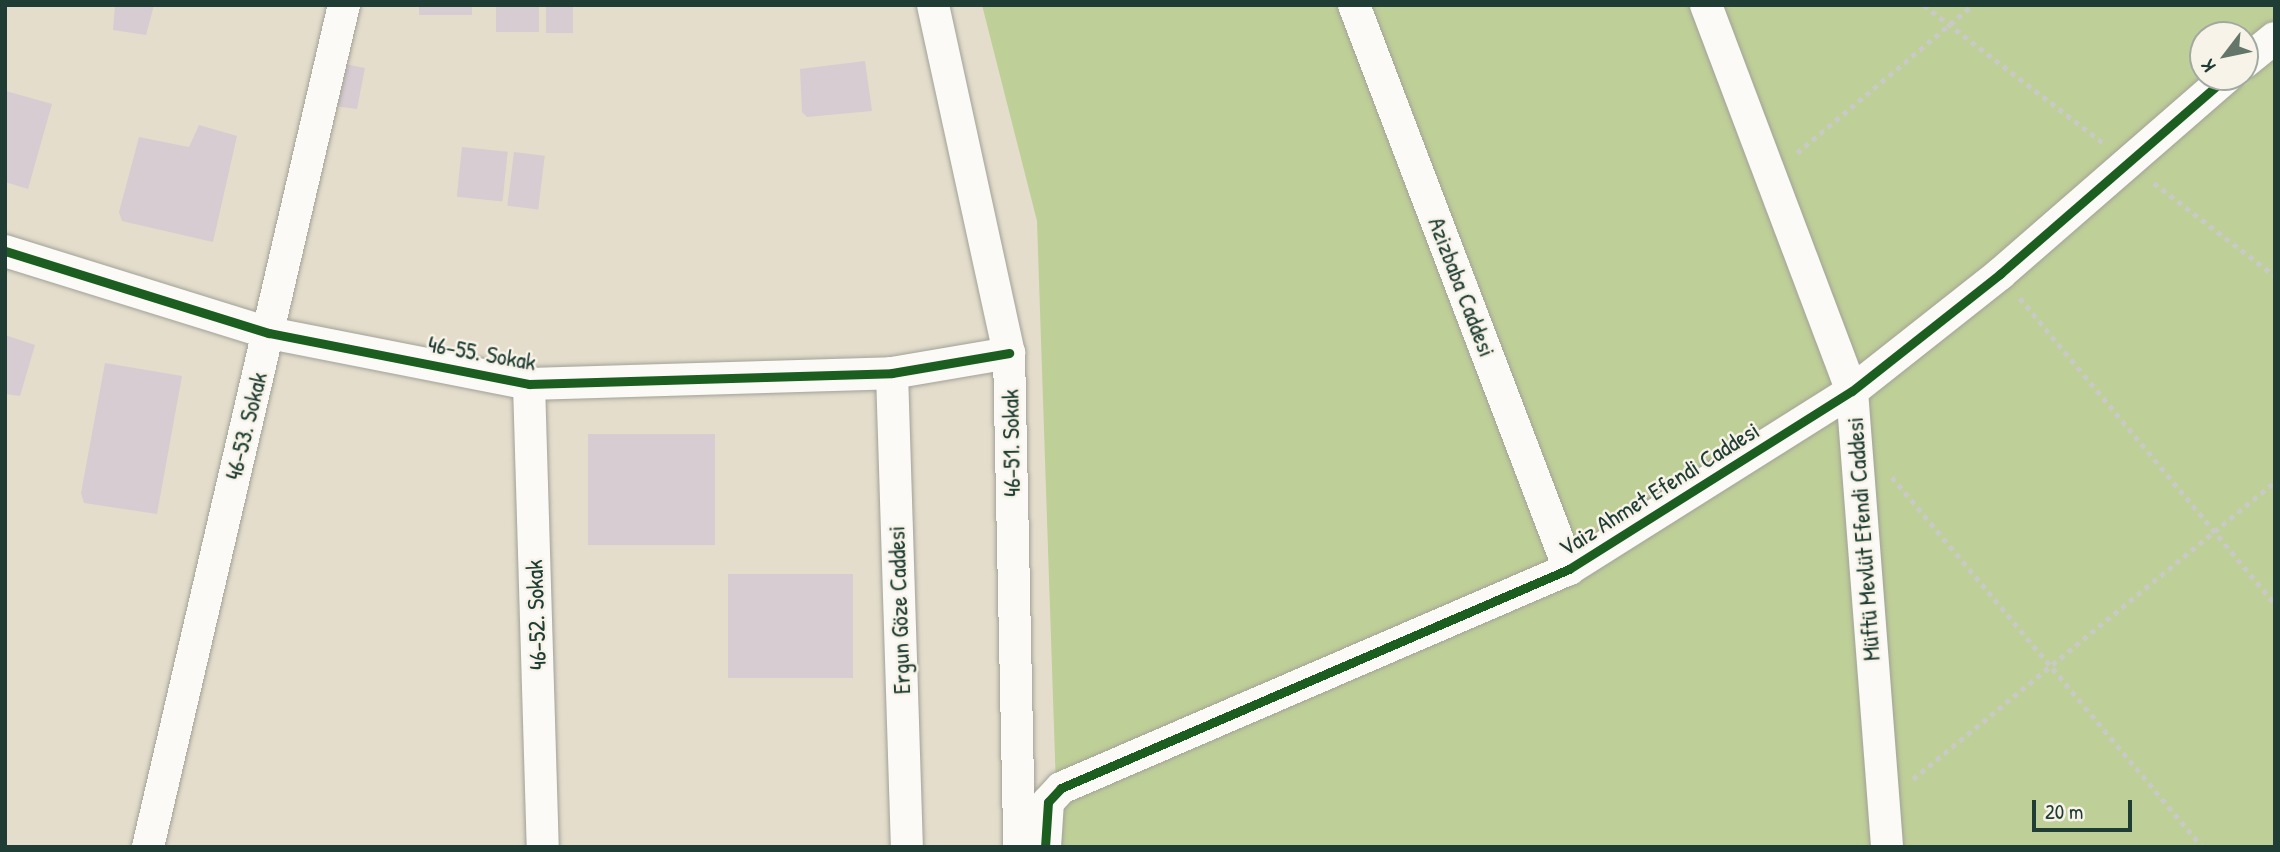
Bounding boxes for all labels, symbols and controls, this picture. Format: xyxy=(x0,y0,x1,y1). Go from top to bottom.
north arrow xyxy=(2189,21,2259,91)
text: K xyxy=(2194,55,2222,77)
street label: Azizbaba Caddesi xyxy=(1422,213,1502,361)
street label: 46-55. Sokak xyxy=(426,329,538,377)
street label: 46-53. Sokak xyxy=(219,369,273,483)
street label: 46-51. Sokak xyxy=(996,389,1026,497)
street label: Vaiz Ahmet Efendi Caddesi xyxy=(1553,416,1765,562)
street label: Müftü Mevlüt Efendi Caddesi xyxy=(1840,416,1886,662)
street label: Ergun Göze Caddesi xyxy=(882,525,916,695)
street label: 46-52. Sokak xyxy=(520,559,552,671)
scale bar xyxy=(2035,786,2135,830)
text: 20 m xyxy=(2045,797,2083,826)

